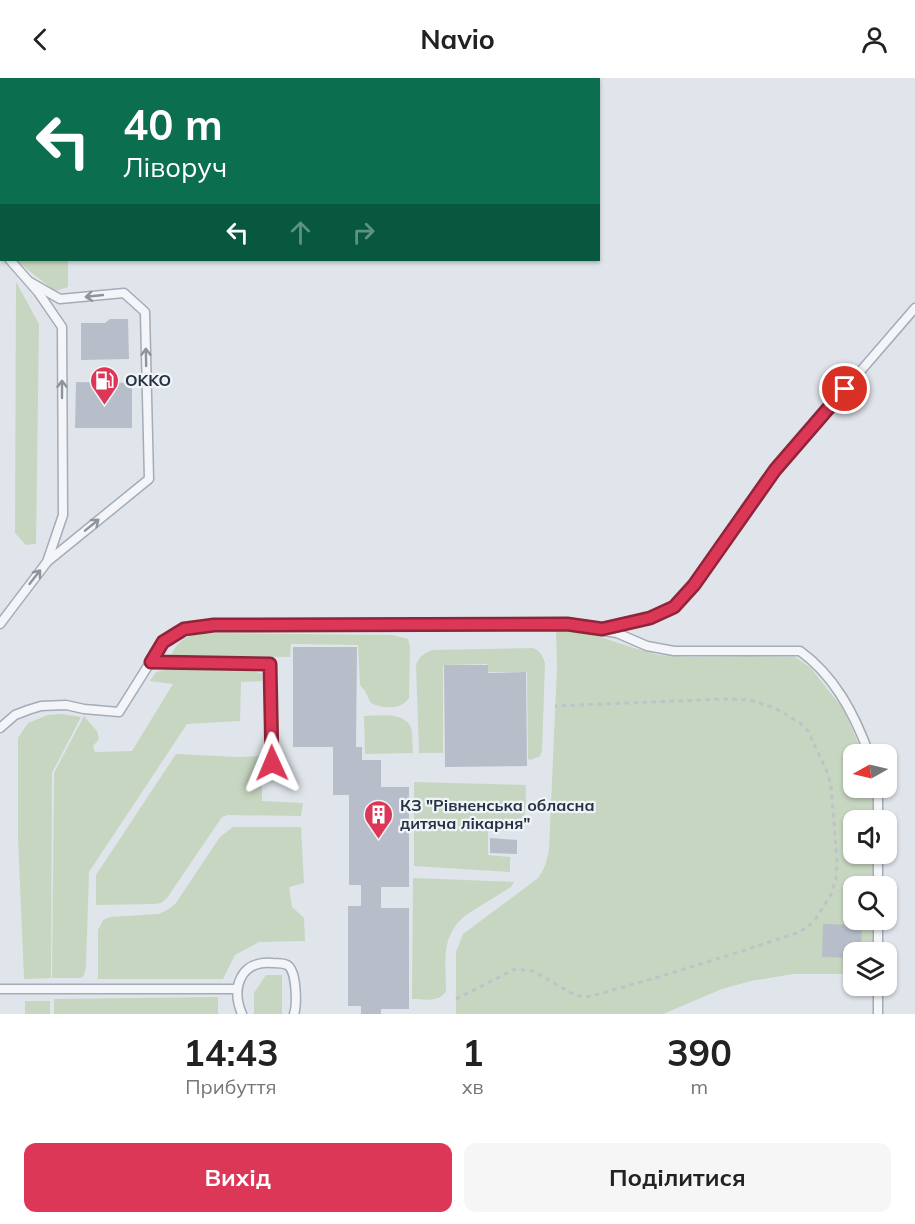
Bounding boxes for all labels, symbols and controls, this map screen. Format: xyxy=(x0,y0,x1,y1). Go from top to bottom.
text: Navio xyxy=(420,22,495,56)
icon: back xyxy=(24,23,57,56)
icon: person xyxy=(858,23,891,56)
text: 40 m xyxy=(123,98,223,151)
icon: left xyxy=(24,102,102,180)
text: Ліворуч xyxy=(123,150,227,184)
icon: left xyxy=(221,216,254,249)
icon: ahead xyxy=(284,216,317,249)
icon: right xyxy=(347,216,380,249)
one-way arrow xyxy=(85,291,105,302)
one-way arrow xyxy=(140,347,152,367)
pin xyxy=(819,363,870,414)
fuel station icon: OKKO xyxy=(88,364,120,406)
place label: OKKO xyxy=(125,370,171,390)
icon: arrive xyxy=(828,372,861,405)
one-way arrow xyxy=(56,380,68,400)
one-way arrow xyxy=(84,518,99,532)
one-way arrow xyxy=(29,570,42,586)
position arrow xyxy=(240,731,304,795)
north arrow xyxy=(843,744,897,798)
map controls xyxy=(843,744,897,996)
place label: КЗ "Рівненська обласна дитяча лікарня" xyxy=(400,795,595,833)
building icon: КЗ "Рівненська обласна дитяча лікарня" xyxy=(363,798,395,840)
button: sound xyxy=(843,810,897,864)
button: search xyxy=(843,876,897,930)
button: layers xyxy=(843,942,897,996)
text: 14:43 xyxy=(183,1030,279,1075)
text: 1 xyxy=(462,1030,484,1075)
text: 390 xyxy=(667,1030,732,1075)
text: Прибуття xyxy=(185,1074,276,1099)
text: хв xyxy=(462,1074,484,1099)
text: m xyxy=(691,1074,708,1099)
button: Вихід xyxy=(24,1143,452,1212)
button: Поділитися xyxy=(464,1143,891,1212)

